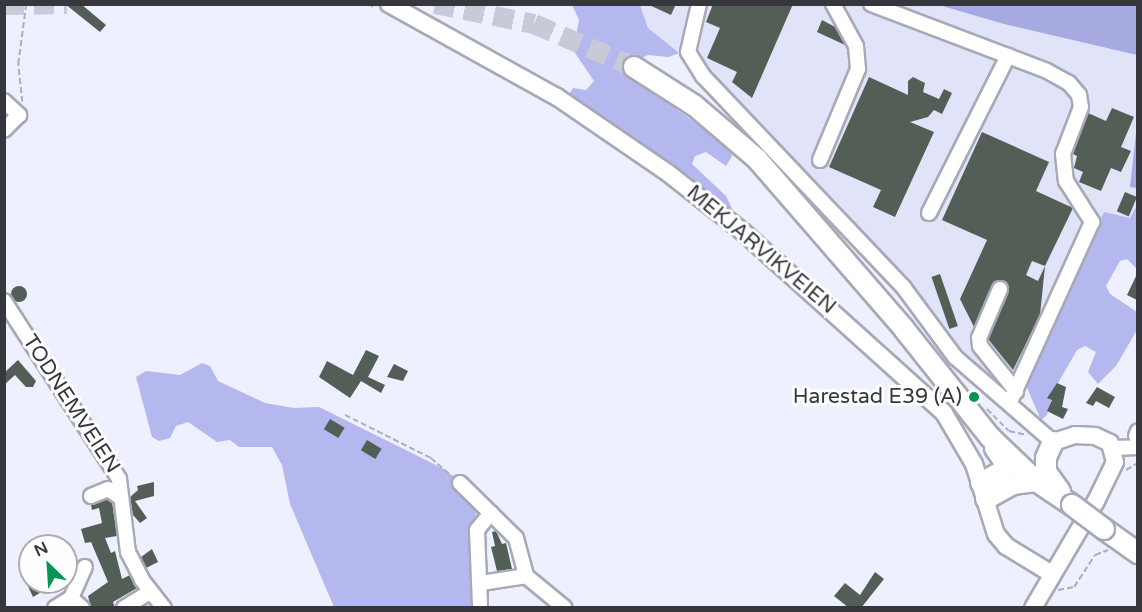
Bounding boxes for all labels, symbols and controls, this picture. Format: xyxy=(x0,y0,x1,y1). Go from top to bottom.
street label: MEKJARVIKVEIEN xyxy=(681,180,841,320)
street label: TODNEMVEIEN xyxy=(17,330,125,478)
place label: Harestad E39 (A) xyxy=(793,384,962,410)
marker: Harestad E39 (A) xyxy=(967,390,981,404)
north arrow xyxy=(18,534,78,594)
text: N xyxy=(31,538,51,561)

